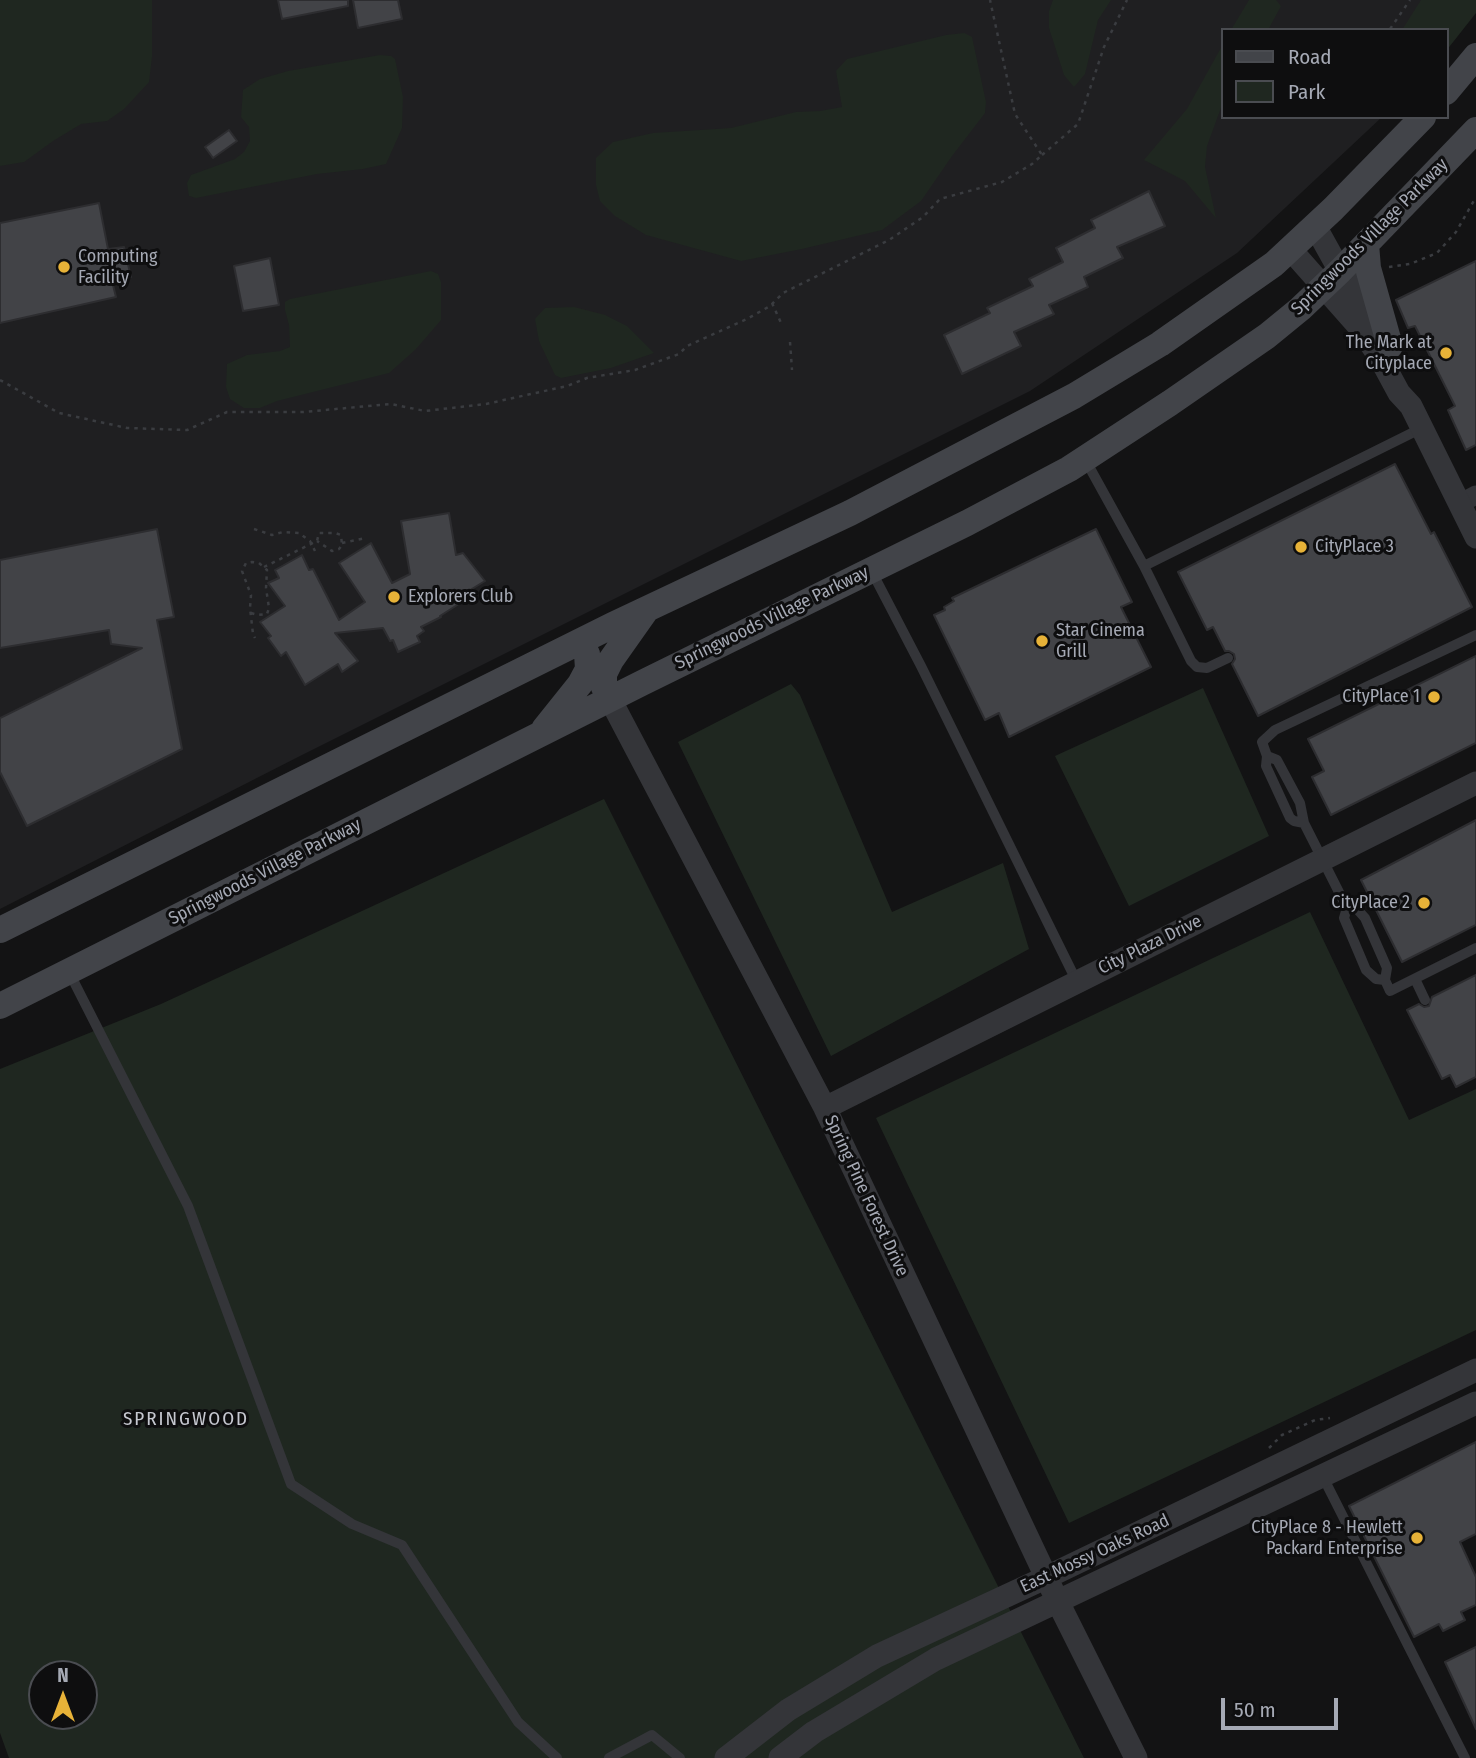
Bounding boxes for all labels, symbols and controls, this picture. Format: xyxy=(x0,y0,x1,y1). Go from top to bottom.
legend xyxy=(1220,28,1448,119)
text: Road xyxy=(1288,44,1332,70)
text: Park xyxy=(1288,79,1325,105)
street label: Springwoods Village Parkway xyxy=(1287,154,1453,320)
place label: Computing Facility xyxy=(78,246,157,288)
marker: Computing Facility xyxy=(56,259,72,275)
place label: The Mark at Cityplace xyxy=(1346,332,1432,374)
marker: The Mark at Cityplace xyxy=(1438,345,1454,361)
place label: CityPlace 3 xyxy=(1315,536,1394,558)
marker: CityPlace 3 xyxy=(1293,539,1309,555)
street label: Springwoods Village Parkway xyxy=(672,562,872,674)
place label: Explorers Club xyxy=(408,586,513,608)
marker: Explorers Club xyxy=(386,589,402,605)
place label: Star Cinema Grill xyxy=(1056,620,1145,662)
marker: Star Cinema Grill xyxy=(1034,633,1050,649)
place label: CityPlace 1 xyxy=(1342,686,1420,708)
marker: CityPlace 1 xyxy=(1426,689,1442,705)
street label: Springwoods Village Parkway xyxy=(165,814,365,930)
place label: CityPlace 2 xyxy=(1331,892,1410,914)
marker: CityPlace 2 xyxy=(1416,895,1432,911)
street label: City Plaza Drive xyxy=(1095,911,1205,979)
street label: Spring Pine Forest Drive xyxy=(819,1112,913,1280)
district label: SPRINGWOOD xyxy=(124,1409,248,1431)
street label: East Mossy Oaks Road xyxy=(1017,1510,1173,1598)
place label: CityPlace 8 - Hewlett Packard Enterprise xyxy=(1251,1517,1403,1560)
marker: CityPlace 8 - Hewlett Packard Enterprise xyxy=(1409,1530,1425,1546)
north arrow xyxy=(28,1660,98,1730)
text: N xyxy=(57,1664,69,1687)
scale bar xyxy=(1224,1684,1341,1728)
text: 50 m xyxy=(1234,1697,1276,1723)

